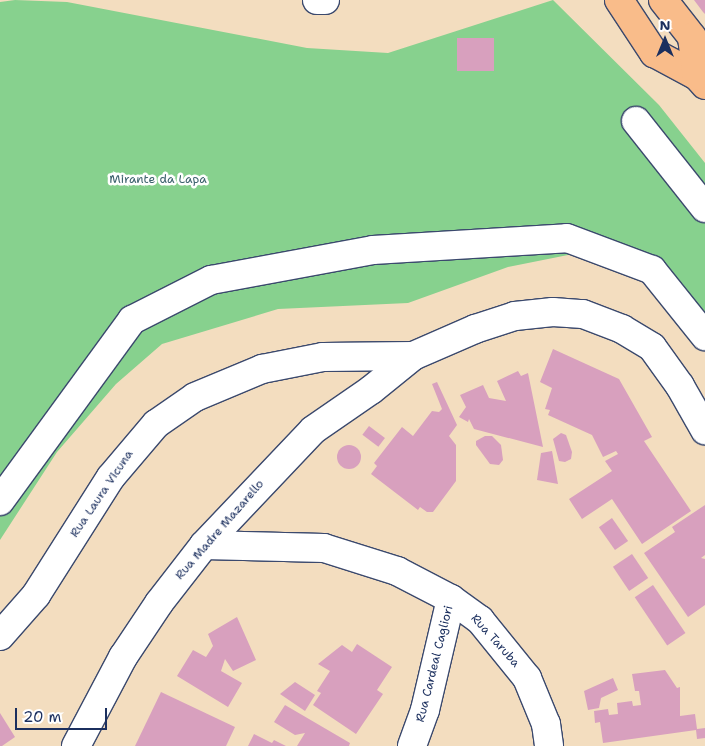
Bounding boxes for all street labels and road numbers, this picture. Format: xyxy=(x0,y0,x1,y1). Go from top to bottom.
street label: Rua Laura Vicuna xyxy=(67,448,137,540)
street label: Rua Madre Mazarello xyxy=(173,477,267,583)
street label: Rua Cardeal Cagliori xyxy=(414,604,456,724)
street label: Rua Taruba xyxy=(467,612,523,670)

